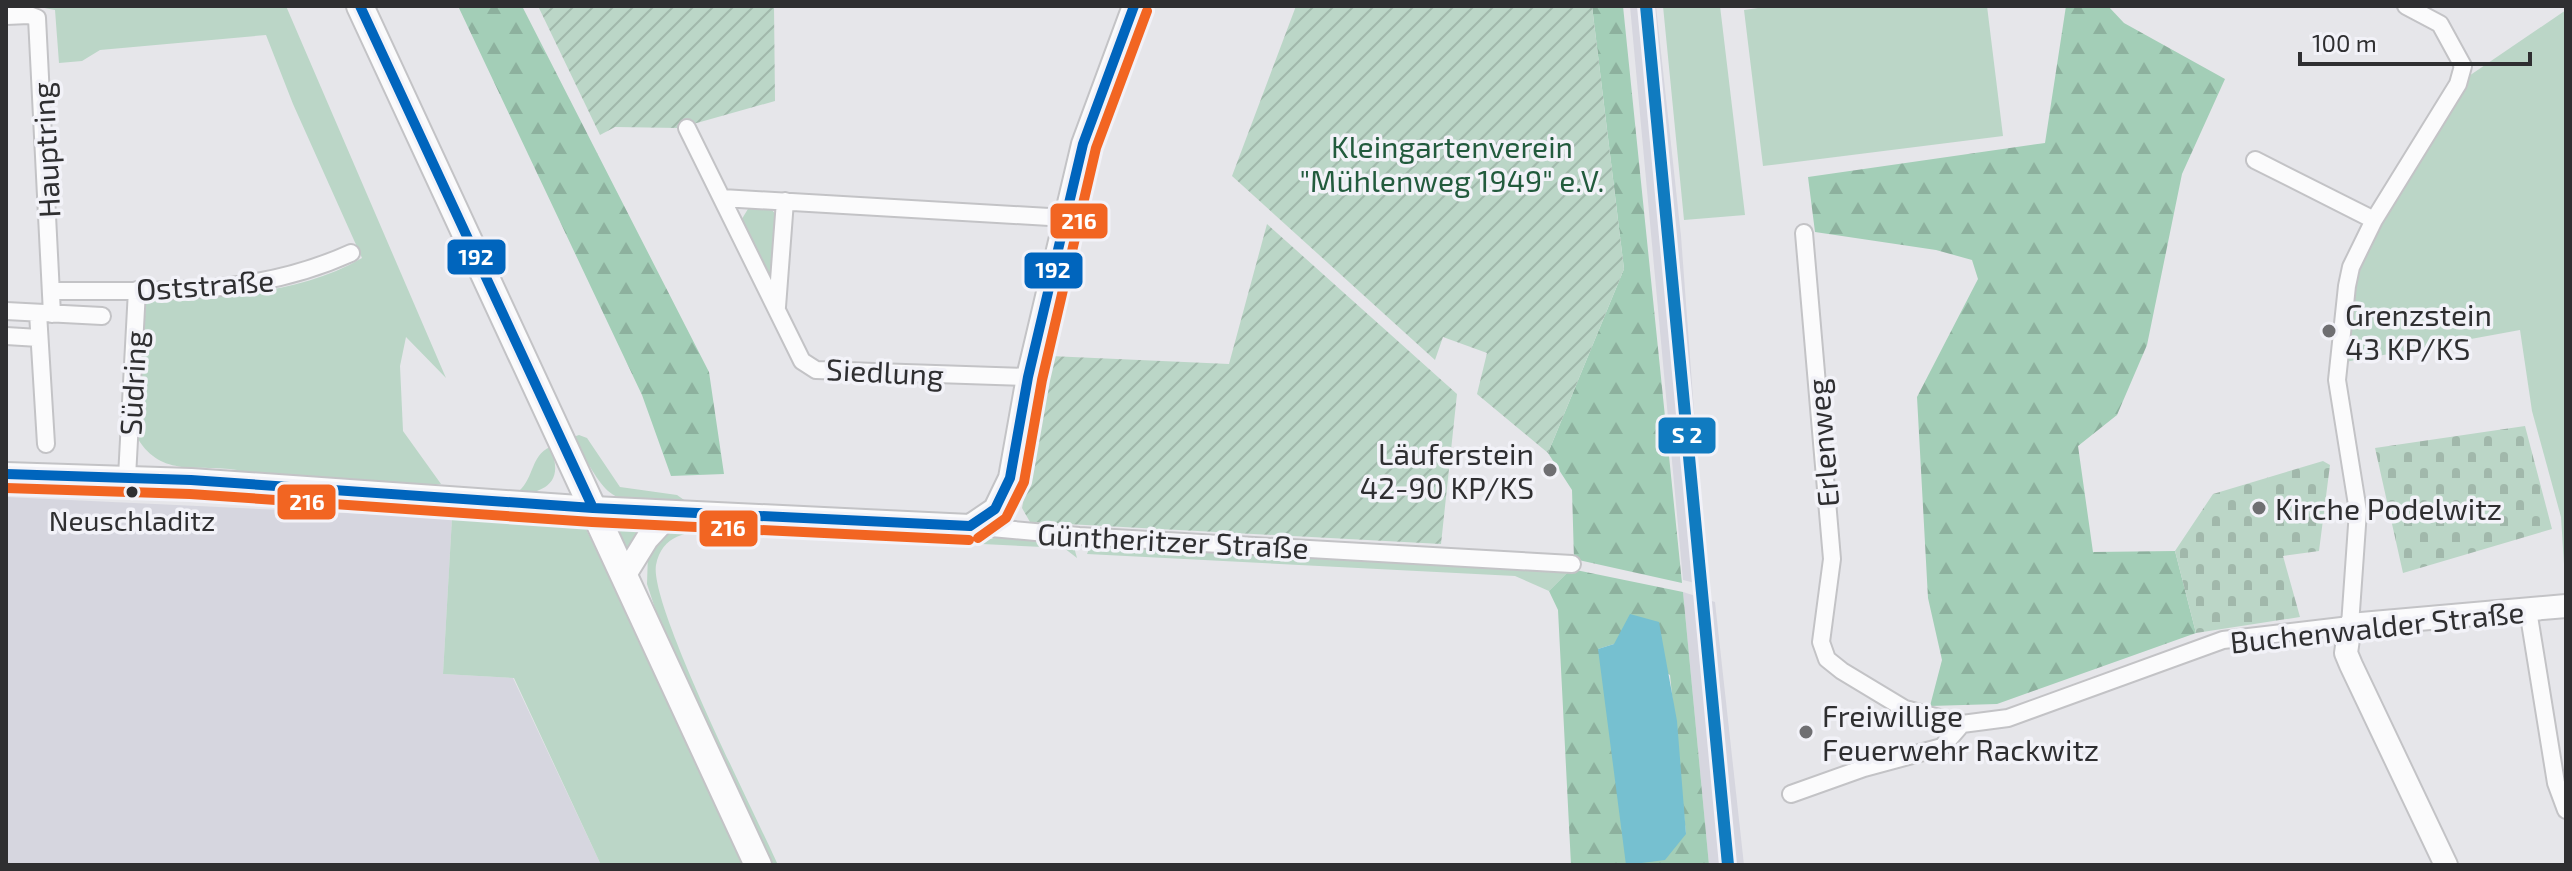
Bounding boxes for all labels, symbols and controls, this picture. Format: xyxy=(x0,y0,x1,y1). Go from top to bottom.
scale bar xyxy=(2300,16,2530,66)
text: 100 m xyxy=(2312,28,2377,57)
street label: Hauptring xyxy=(23,81,67,219)
park label: Kleingartenverein "Mühlenweg 1949" e.V. xyxy=(1299,128,1605,198)
line badge: 216 xyxy=(1049,202,1109,240)
text: 216 xyxy=(1061,207,1097,233)
line badge: 192 xyxy=(446,238,507,276)
text: 192 xyxy=(458,243,494,269)
line badge: 192 xyxy=(1023,251,1084,290)
text: 192 xyxy=(1035,256,1071,282)
street label: Oststraße xyxy=(135,261,275,307)
place label: Grenzstein 43 KP/KS xyxy=(2345,296,2492,366)
marker: Grenzstein 43 KP/KS xyxy=(2320,322,2338,340)
street label: Südring xyxy=(111,329,153,436)
street label: Siedlung xyxy=(825,350,945,392)
street label: Erlenweg xyxy=(1798,377,1846,509)
line badge: S 2 xyxy=(1657,416,1717,455)
text: S 2 xyxy=(1672,421,1702,447)
place label: Läuferstein 42-90 KP/KS xyxy=(1360,435,1534,505)
marker: Läuferstein 42-90 KP/KS xyxy=(1541,461,1559,479)
line badge: 216 xyxy=(276,483,337,521)
marker: Neuschladitz xyxy=(124,484,140,500)
text: 216 xyxy=(289,488,325,514)
place label: Kirche Podelwitz xyxy=(2275,490,2502,526)
marker: Kirche Podelwitz xyxy=(2250,499,2268,517)
place label: Neuschladitz xyxy=(49,503,215,537)
line badge: 216 xyxy=(698,509,759,548)
text: 216 xyxy=(710,514,746,540)
street label: Güntheritzer Straße xyxy=(1036,515,1310,565)
street label: Buchenwalder Straße xyxy=(2228,593,2526,659)
place label: Freiwillige Feuerwehr Rackwitz xyxy=(1822,697,2099,767)
marker: Freiwillige Feuerwehr Rackwitz xyxy=(1797,723,1815,741)

